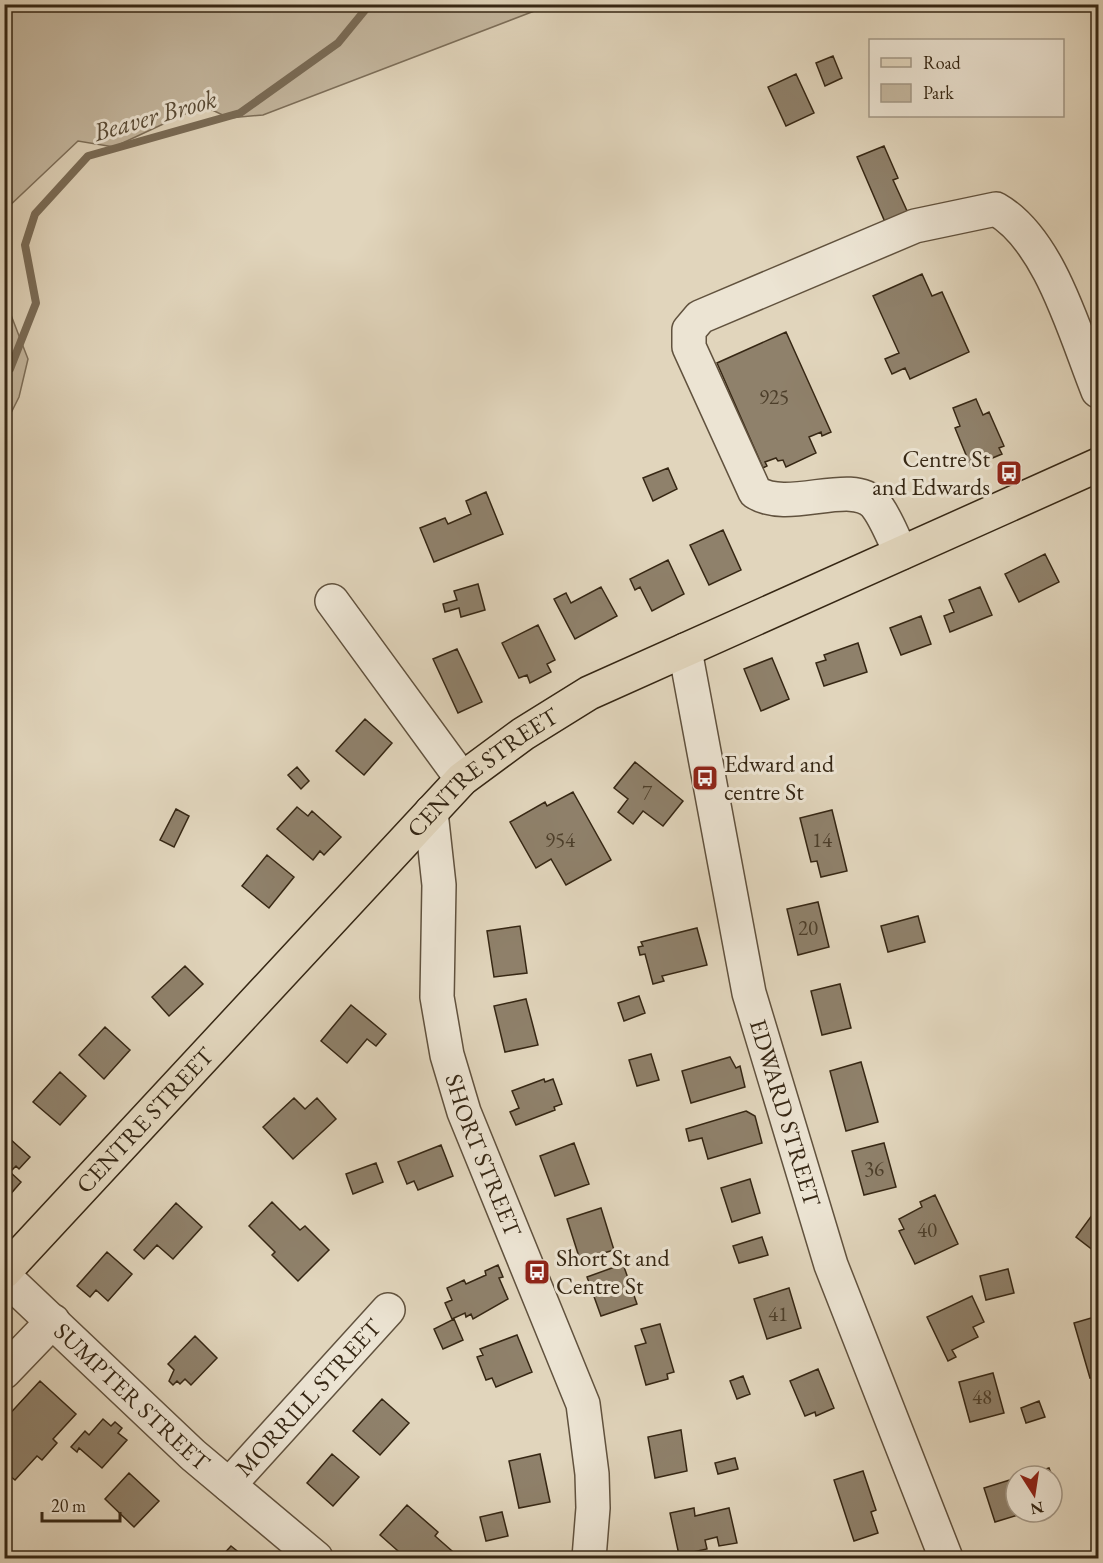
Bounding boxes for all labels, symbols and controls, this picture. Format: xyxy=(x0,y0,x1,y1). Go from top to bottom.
legend xyxy=(869,39,1064,117)
text: Road xyxy=(923,51,962,74)
water label: Beaver Brook xyxy=(88,81,221,149)
text: Park xyxy=(923,81,954,104)
house number: 925 xyxy=(759,383,789,410)
place label: Centre St and Edwards xyxy=(872,443,990,502)
bus stop icon: Centre St and Edwards xyxy=(994,458,1024,488)
street label: CENTRE STREET xyxy=(400,700,565,844)
place label: Edward and centre St xyxy=(724,748,835,807)
bus stop icon: Edward and centre St xyxy=(690,763,720,793)
house number: 7 xyxy=(642,779,653,806)
house number: 954 xyxy=(545,826,576,853)
house number: 14 xyxy=(812,826,833,853)
house number: 20 xyxy=(798,914,818,941)
street label: EDWARD STREET xyxy=(743,1015,829,1211)
street label: CENTRE STREET xyxy=(69,1040,221,1200)
street label: SHORT STREET xyxy=(439,1070,529,1242)
house number: 36 xyxy=(864,1155,884,1182)
house number: 40 xyxy=(917,1216,937,1243)
place label: Short St and Centre St xyxy=(556,1242,670,1301)
bus stop icon: Short St and Centre St xyxy=(522,1257,552,1287)
house number: 41 xyxy=(768,1300,788,1327)
street label: MORRILL STREET xyxy=(228,1311,388,1483)
street label: SUMPTER STREET xyxy=(48,1316,217,1478)
house number: 48 xyxy=(972,1383,992,1410)
north arrow xyxy=(1004,1464,1064,1524)
scale bar xyxy=(42,1485,120,1523)
text: 20 m xyxy=(51,1494,86,1517)
text: N xyxy=(1028,1497,1046,1520)

